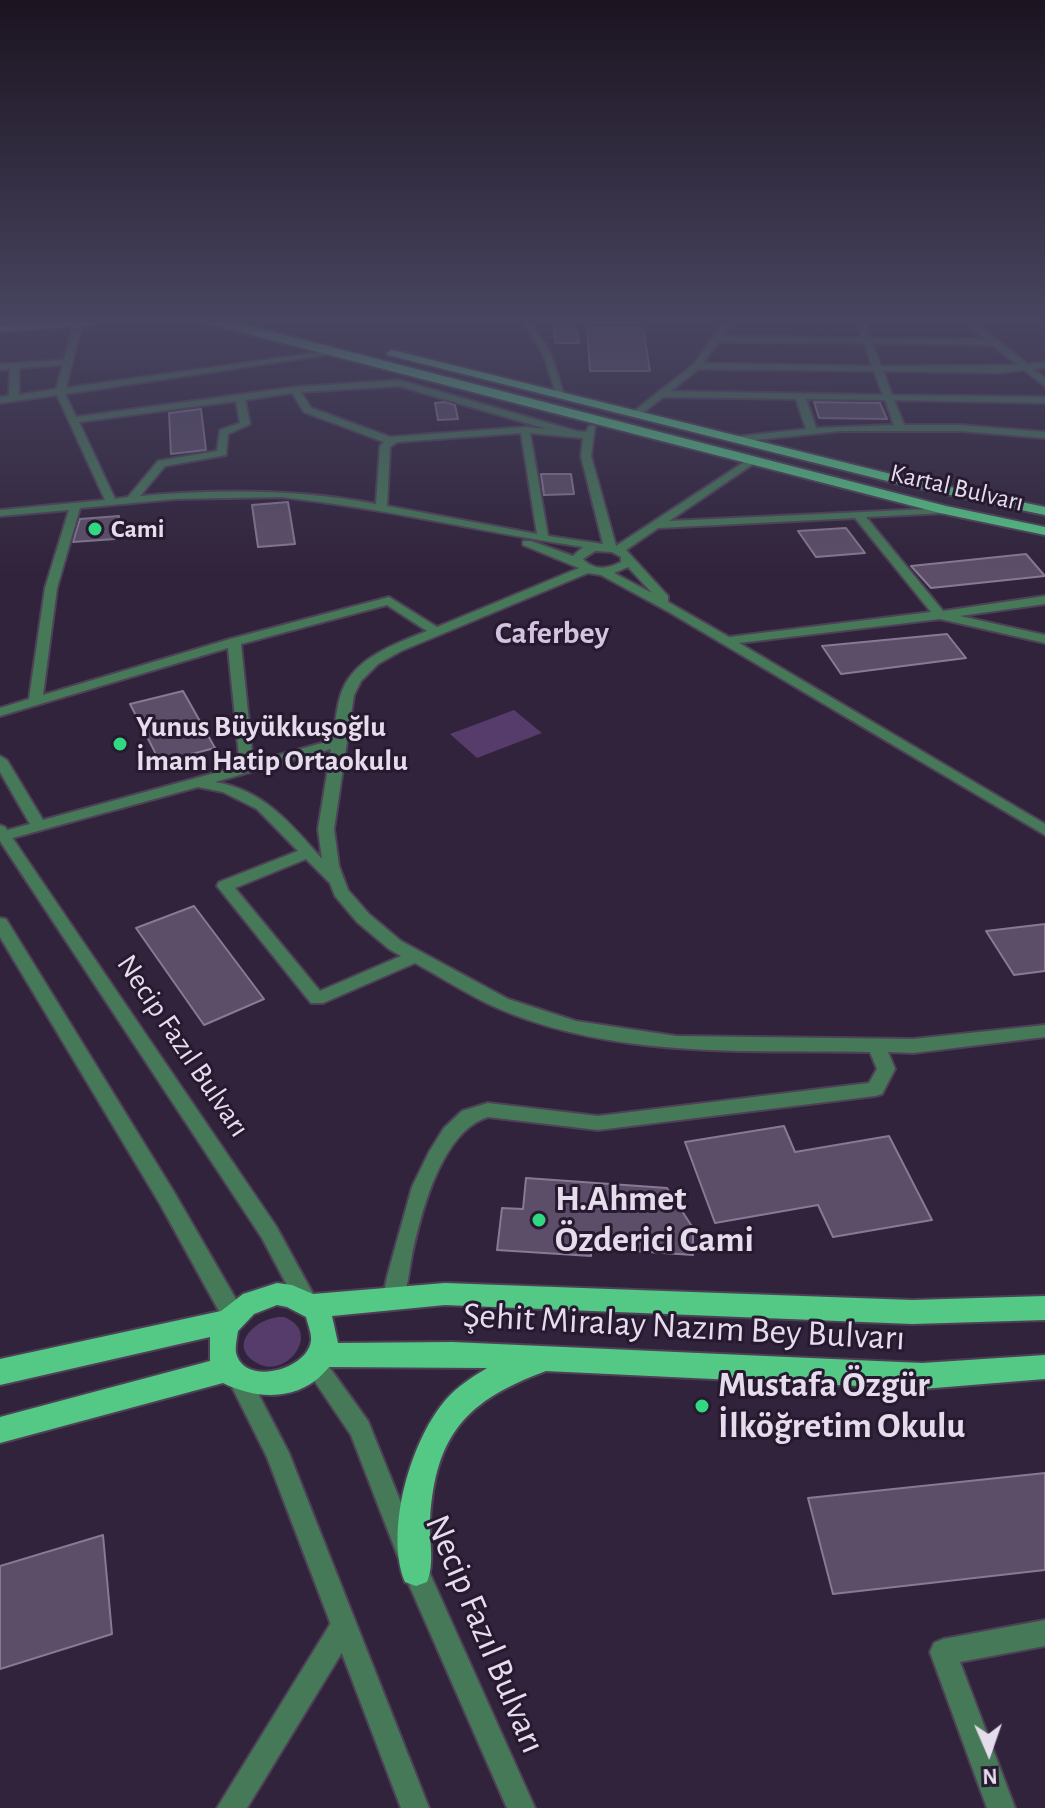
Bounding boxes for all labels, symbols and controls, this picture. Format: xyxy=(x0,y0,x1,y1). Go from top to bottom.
street label: Kartal Bulvarı xyxy=(887,458,1027,518)
place label: Cami xyxy=(111,513,165,545)
marker: Cami xyxy=(86,520,104,538)
district label: Caferbey xyxy=(495,614,609,652)
place label: Yunus Büyükkuşoğlu İmam Hatip Ortaokulu xyxy=(136,709,408,780)
marker: Yunus Büyükkuşoğlu İmam Hatip Ortaokulu xyxy=(111,735,129,753)
street label: Necip Fazıl Bulvarı xyxy=(109,948,257,1144)
place label: H.Ahmet Özderici Cami xyxy=(555,1177,754,1262)
marker: H.Ahmet Özderici Cami xyxy=(530,1211,548,1229)
street label: Şehit Miralay Nazım Bey Bulvarı xyxy=(462,1294,906,1360)
place label: Mustafa Özgür İlköğretim Okulu xyxy=(718,1363,965,1448)
marker: Mustafa Özgür İlköğretim Okulu xyxy=(693,1397,711,1415)
street label: Necip Fazıl Bulvarı xyxy=(415,1508,555,1760)
north arrow xyxy=(949,1712,1029,1792)
text: N xyxy=(982,1765,998,1787)

